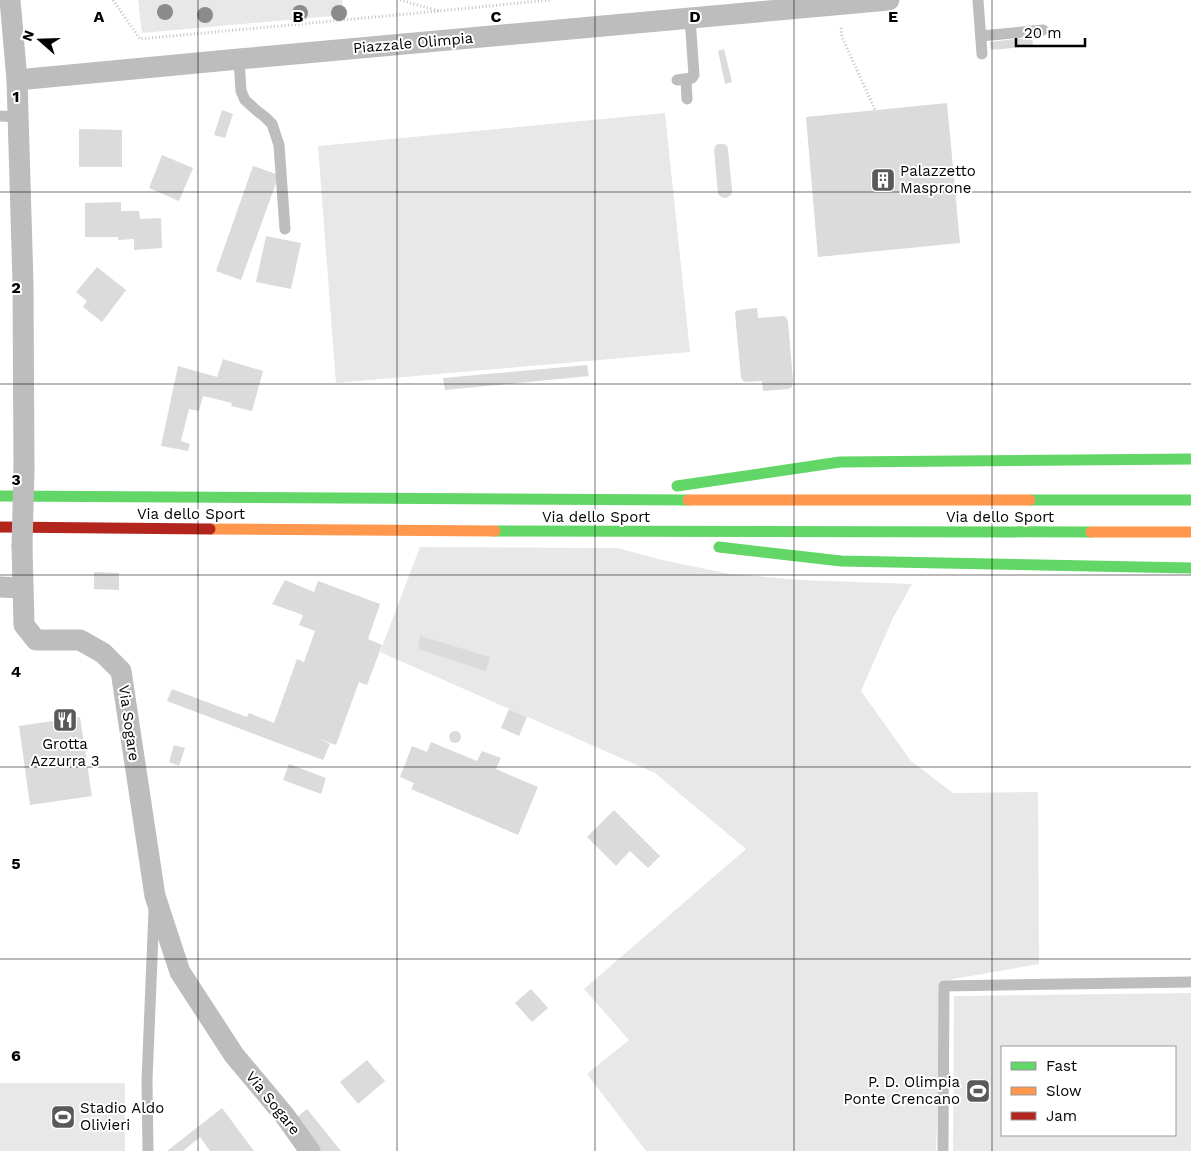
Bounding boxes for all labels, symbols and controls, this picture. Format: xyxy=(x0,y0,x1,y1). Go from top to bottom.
text: A xyxy=(94,7,105,26)
text: B xyxy=(293,7,304,26)
text: C xyxy=(491,7,502,26)
text: D xyxy=(689,7,701,26)
text: E xyxy=(888,7,898,26)
north arrow xyxy=(15,15,65,65)
scale bar xyxy=(1016,15,1085,47)
text: 20 m xyxy=(1024,24,1062,42)
text: N xyxy=(18,28,37,43)
street label: Piazzale Olimpia xyxy=(352,29,474,57)
text: 1 xyxy=(13,87,19,106)
place label: Palazzetto Masprone xyxy=(900,162,976,197)
building icon: Palazzetto Masprone xyxy=(870,167,896,193)
text: 2 xyxy=(11,278,21,297)
text: 3 xyxy=(11,470,21,489)
street label: Via dello Sport xyxy=(137,505,246,523)
street label: Via dello Sport xyxy=(542,508,651,526)
street label: Via dello Sport xyxy=(946,508,1055,526)
text: 4 xyxy=(11,662,21,681)
street label: Via Sogare xyxy=(115,684,143,762)
restaurant icon: Grotta Azzurra 3 xyxy=(52,707,78,733)
place label: Grotta Azzurra 3 xyxy=(30,735,100,770)
text: 5 xyxy=(11,854,21,873)
text: 6 xyxy=(11,1046,21,1065)
legend xyxy=(1001,1046,1176,1136)
text: Fast xyxy=(1046,1057,1078,1075)
street label: Via Sogare xyxy=(242,1068,304,1138)
place label: P. D. Olimpia Ponte Crencano xyxy=(843,1073,960,1108)
sports icon: P. D. Olimpia Ponte Crencano xyxy=(965,1078,991,1104)
text: Slow xyxy=(1046,1082,1082,1100)
place label: Stadio Aldo Olivieri xyxy=(80,1099,164,1134)
sports icon: Stadio Aldo Olivieri xyxy=(50,1104,76,1130)
text: Jam xyxy=(1046,1107,1077,1125)

